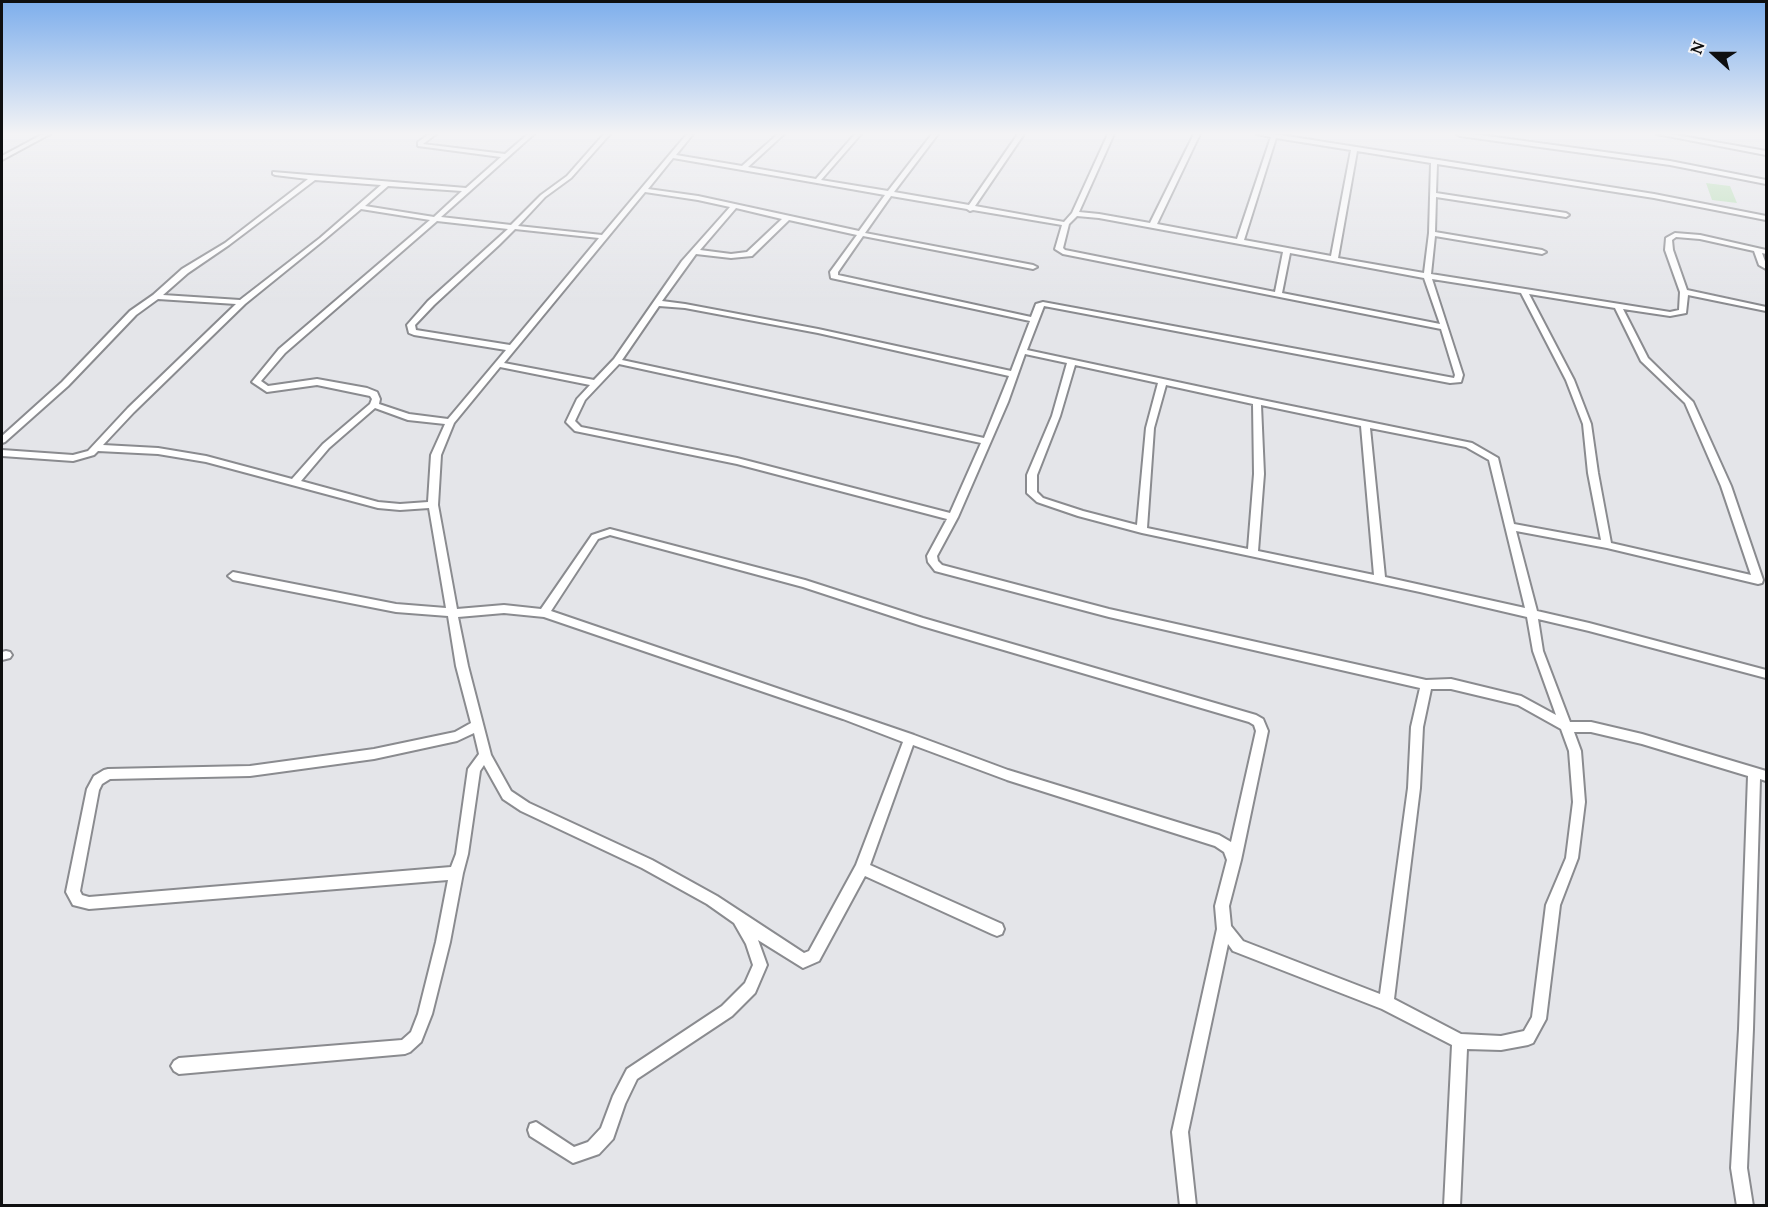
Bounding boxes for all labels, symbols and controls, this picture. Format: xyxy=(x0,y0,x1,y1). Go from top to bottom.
north arrow xyxy=(1684,24,1744,84)
text: N xyxy=(1686,38,1709,57)

